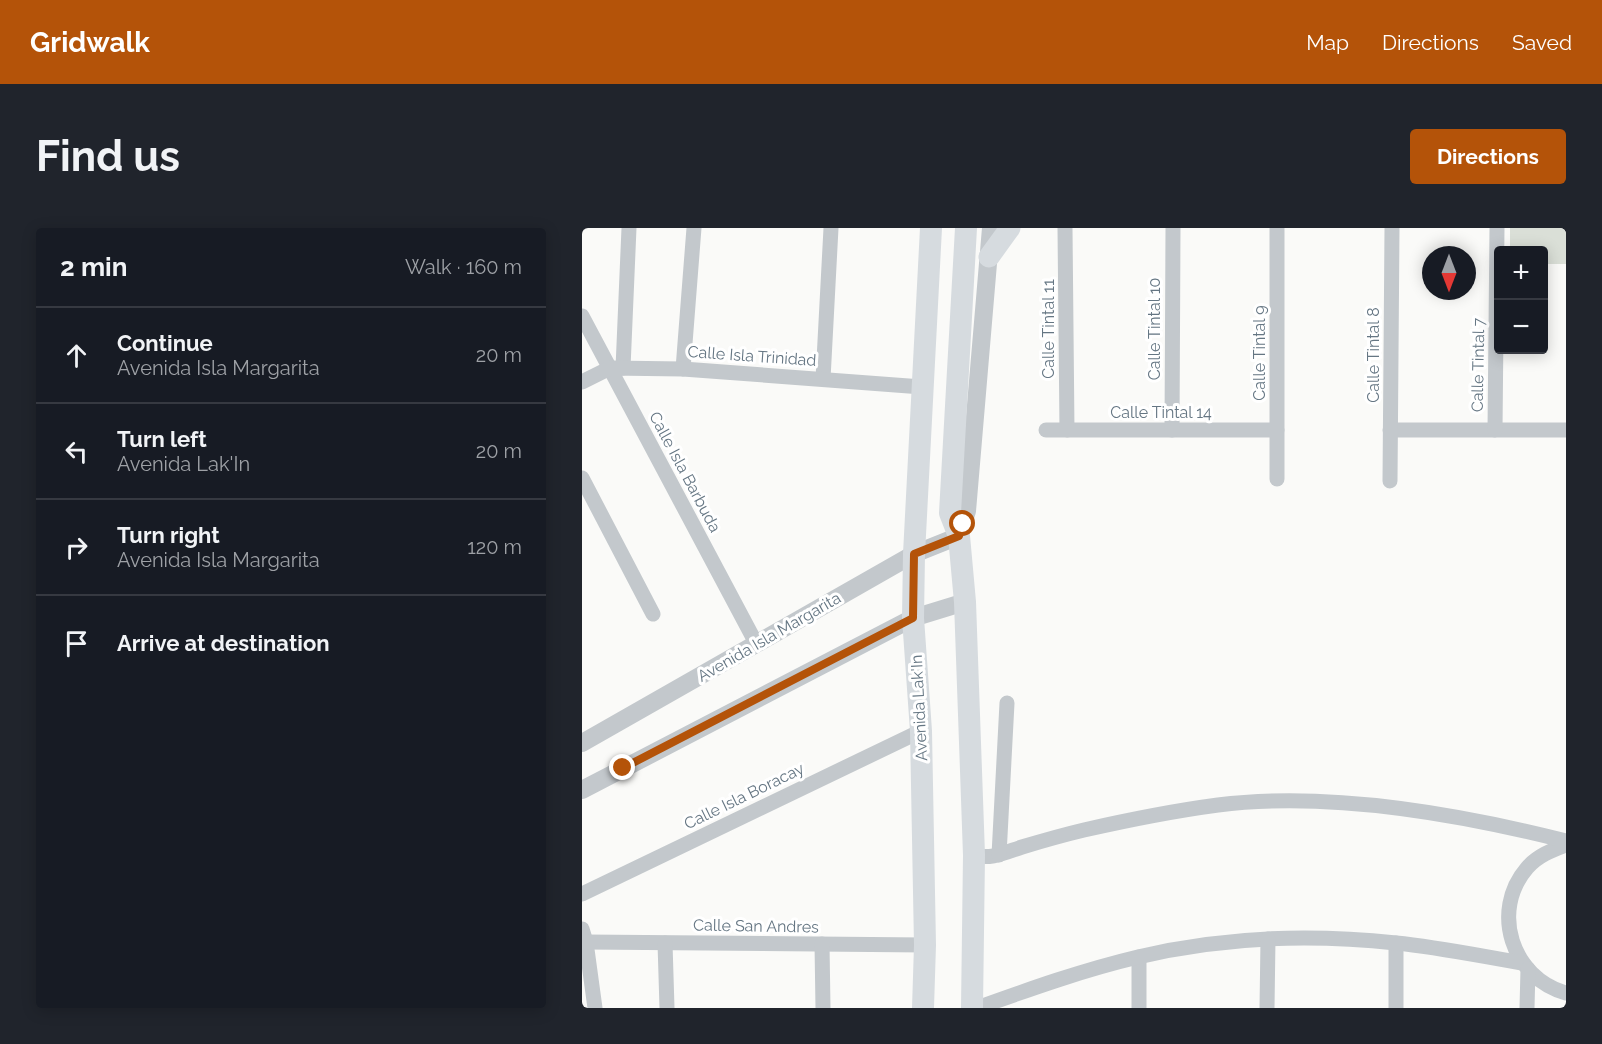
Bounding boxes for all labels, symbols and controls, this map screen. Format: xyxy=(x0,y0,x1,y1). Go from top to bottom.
text: Gridwalk xyxy=(30,26,150,59)
text: Map xyxy=(1306,30,1349,55)
text: Directions xyxy=(1382,30,1479,55)
text: Saved xyxy=(1512,30,1572,55)
button: Directions xyxy=(1410,129,1566,184)
text: Find us xyxy=(36,132,180,181)
north arrow xyxy=(1422,246,1476,300)
map controls xyxy=(1494,246,1548,354)
button: + xyxy=(1494,246,1548,300)
text: 2 min xyxy=(60,252,127,282)
text: Walk · 160 m xyxy=(405,255,522,279)
street label: Calle Tintal 10 xyxy=(1145,278,1164,380)
street label: Calle Tintal 11 xyxy=(1039,279,1058,379)
button: − xyxy=(1494,300,1548,354)
street label: Calle Tintal 9 xyxy=(1250,305,1269,401)
street label: Calle Tintal 8 xyxy=(1364,307,1383,403)
street label: Calle Tintal 7 xyxy=(1468,317,1488,412)
text: Continue xyxy=(117,330,213,356)
icon: ahead xyxy=(60,339,93,372)
street label: Calle Isla Trinidad xyxy=(687,342,817,370)
text: 20 m xyxy=(476,343,522,367)
text: Avenida Isla Margarita xyxy=(117,356,320,380)
street label: Calle Tintal 14 xyxy=(1110,403,1212,422)
street label: Calle Isla Barbuda xyxy=(645,409,725,535)
text: Turn left xyxy=(117,426,207,452)
icon: left xyxy=(60,435,93,468)
text: 20 m xyxy=(476,439,522,463)
text: Avenida Lak'In xyxy=(117,452,250,476)
route start xyxy=(949,510,975,536)
text: Turn right xyxy=(117,522,220,548)
icon: right xyxy=(60,531,93,564)
text: 120 m xyxy=(467,535,522,559)
text: Avenida Isla Margarita xyxy=(117,548,320,572)
street label: Avenida Isla Margarita xyxy=(694,588,844,686)
icon: arrive xyxy=(60,627,93,660)
text: Arrive at destination xyxy=(117,630,330,656)
street label: Avenida Lak'In xyxy=(907,654,931,762)
route end xyxy=(609,754,635,780)
street label: Calle Isla Boracay xyxy=(681,759,807,833)
street label: Calle San Andres xyxy=(693,915,819,937)

